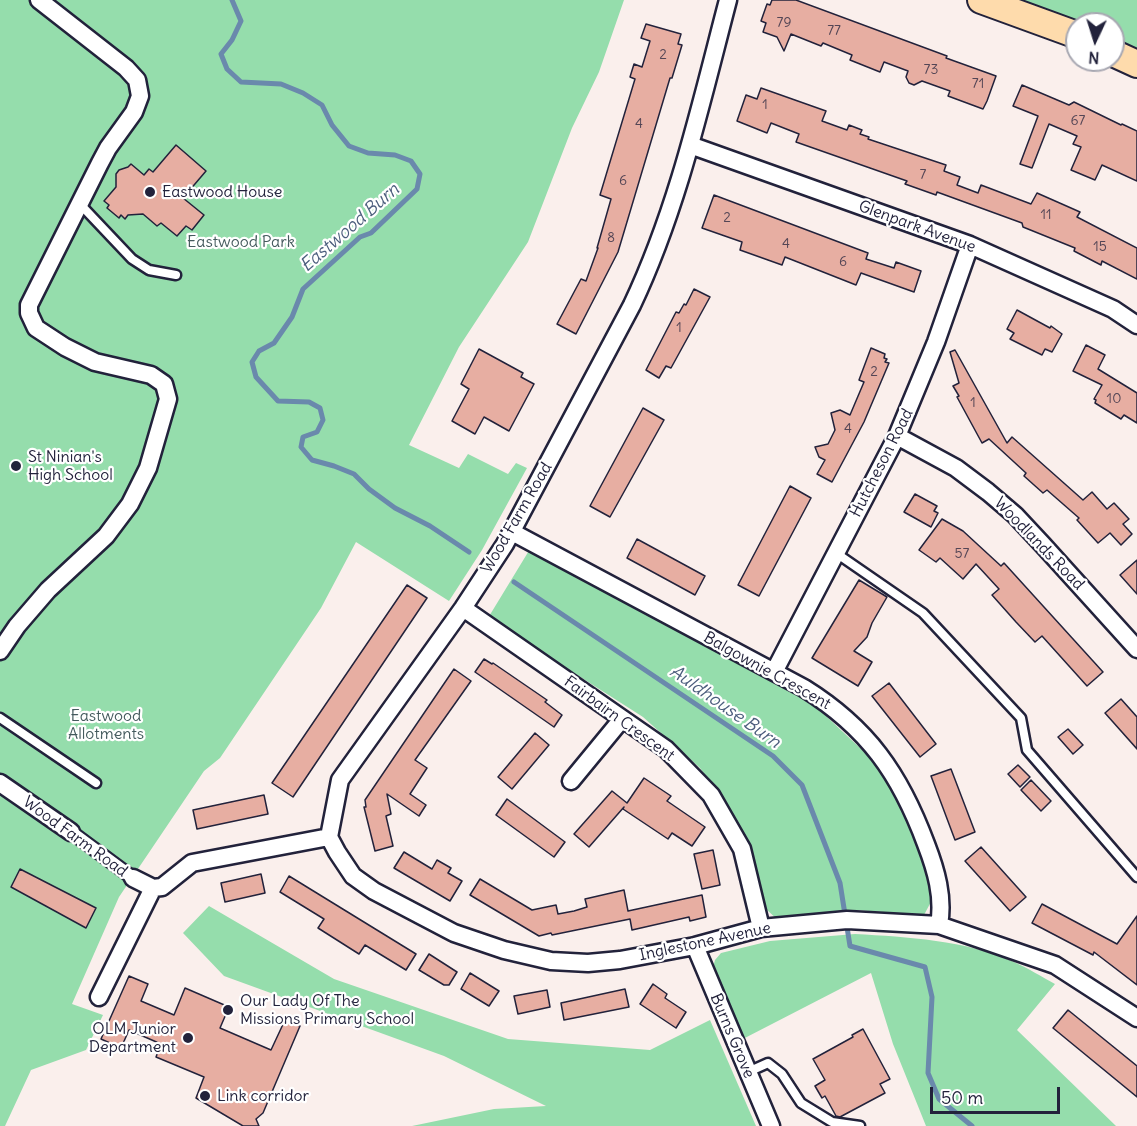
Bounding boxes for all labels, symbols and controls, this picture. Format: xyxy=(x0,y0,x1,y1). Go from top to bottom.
north arrow xyxy=(1065,12,1125,72)
house number: 79 xyxy=(777,15,791,31)
house number: 77 xyxy=(827,23,841,39)
house number: 2 xyxy=(659,47,667,63)
text: N xyxy=(1088,48,1100,68)
house number: 73 xyxy=(924,62,938,78)
house number: 71 xyxy=(972,76,984,92)
house number: 1 xyxy=(762,97,768,113)
house number: 67 xyxy=(1071,113,1085,129)
house number: 4 xyxy=(635,116,643,132)
house number: 7 xyxy=(920,167,926,183)
house number: 6 xyxy=(619,173,627,189)
water label: Eastwood Burn xyxy=(296,179,404,277)
place label: Eastwood House xyxy=(162,182,282,202)
marker: Eastwood House xyxy=(143,185,157,199)
street label: Glenpark Avenue xyxy=(856,197,978,257)
house number: 11 xyxy=(1040,207,1052,223)
house number: 2 xyxy=(723,210,731,226)
house number: 8 xyxy=(607,230,615,246)
park label: Eastwood Park xyxy=(187,232,295,252)
house number: 4 xyxy=(782,236,790,252)
house number: 15 xyxy=(1093,239,1107,255)
house number: 6 xyxy=(839,254,847,270)
house number: 1 xyxy=(676,320,682,336)
house number: 2 xyxy=(870,364,878,380)
house number: 10 xyxy=(1107,391,1121,407)
house number: 1 xyxy=(970,395,976,411)
street label: Hutcheson Road xyxy=(846,406,918,520)
house number: 4 xyxy=(844,421,852,437)
place label: St Ninian's High School xyxy=(28,447,113,485)
marker: St Ninian's High School xyxy=(9,459,23,473)
street label: Wood Farm Road xyxy=(478,459,556,577)
street label: Woodlands Road xyxy=(990,494,1088,594)
house number: 57 xyxy=(955,546,969,562)
street label: Balgownie Crescent xyxy=(700,628,834,714)
water label: Auldhouse Burn xyxy=(666,661,784,753)
street label: Fairbairn Crescent xyxy=(560,672,678,766)
park label: Eastwood Allotments xyxy=(68,706,144,744)
street label: Wood Farm Road xyxy=(19,793,131,881)
street label: Inglestone Avenue xyxy=(637,919,773,965)
place label: Our Lady Of The Missions Primary School xyxy=(240,991,414,1029)
street label: Burns Grove xyxy=(706,991,758,1081)
marker: Our Lady Of The Missions Primary School xyxy=(221,1003,235,1017)
place label: OLM Junior Department xyxy=(89,1019,176,1057)
marker: OLM Junior Department xyxy=(181,1031,195,1045)
scale bar xyxy=(933,1075,1064,1113)
place label: Link corridor xyxy=(217,1086,309,1106)
text: 50 m xyxy=(941,1086,983,1109)
marker: Link corridor xyxy=(198,1089,212,1103)

